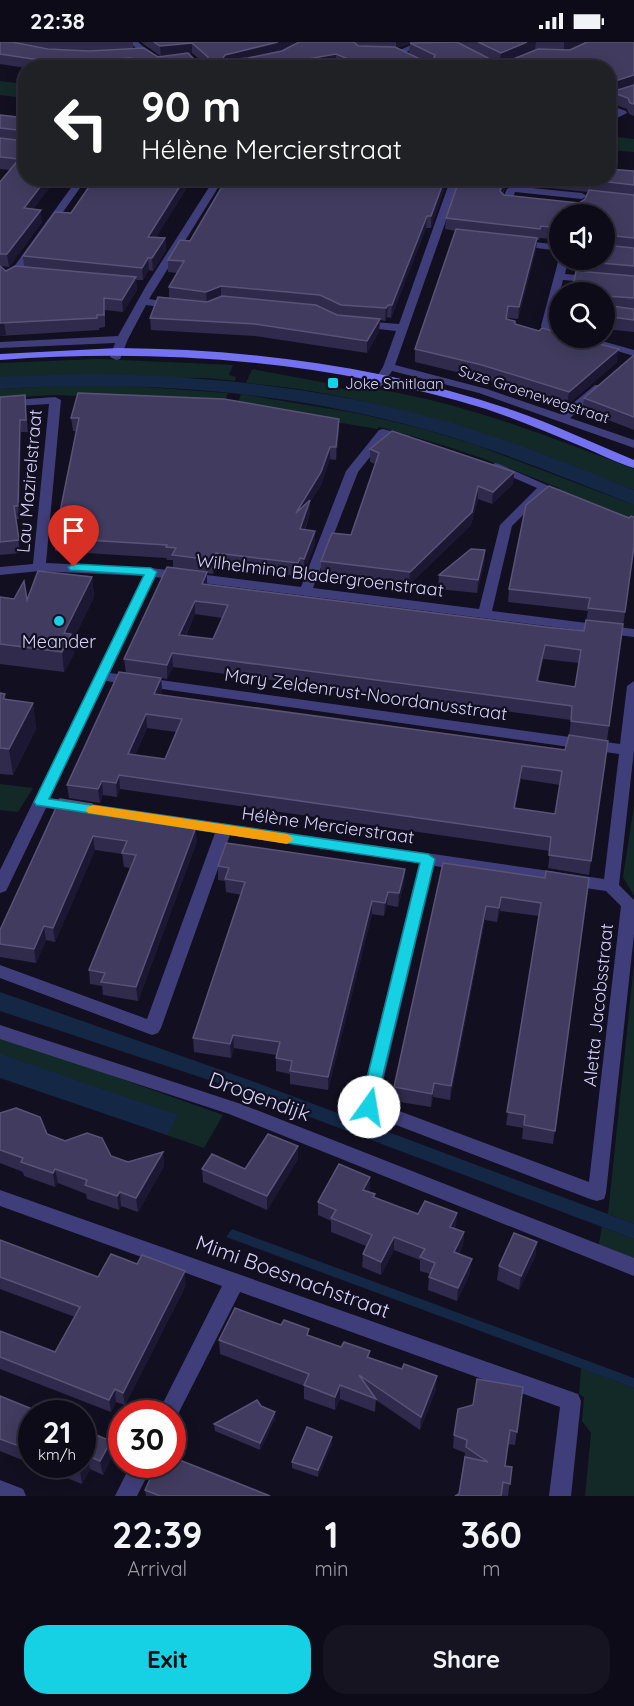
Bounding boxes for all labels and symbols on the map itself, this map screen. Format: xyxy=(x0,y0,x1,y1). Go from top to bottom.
street label: Suze Groenewegstraat xyxy=(456,361,612,427)
place label: Joke Smitlaan xyxy=(345,374,444,393)
marker: Joke Smitlaan xyxy=(326,376,340,390)
street label: Lau Mazirelstraat xyxy=(11,408,47,554)
pin xyxy=(48,505,99,567)
street label: Wilhelmina Bladergroenstraat xyxy=(195,548,445,602)
marker: Meander xyxy=(52,614,66,628)
place label: Meander xyxy=(22,630,96,653)
street label: Mary Zeldenrust-Noordanusstraat xyxy=(223,663,509,725)
street label: Hélène Mercierstraat xyxy=(240,802,416,848)
street label: Aletta Jacobsstraat xyxy=(578,922,618,1088)
street label: Drogendijk xyxy=(206,1066,314,1126)
position arrow xyxy=(337,1075,401,1139)
street label: Mimi Boesnachstraat xyxy=(192,1229,394,1323)
speed limit sign: 30 xyxy=(108,1400,186,1478)

